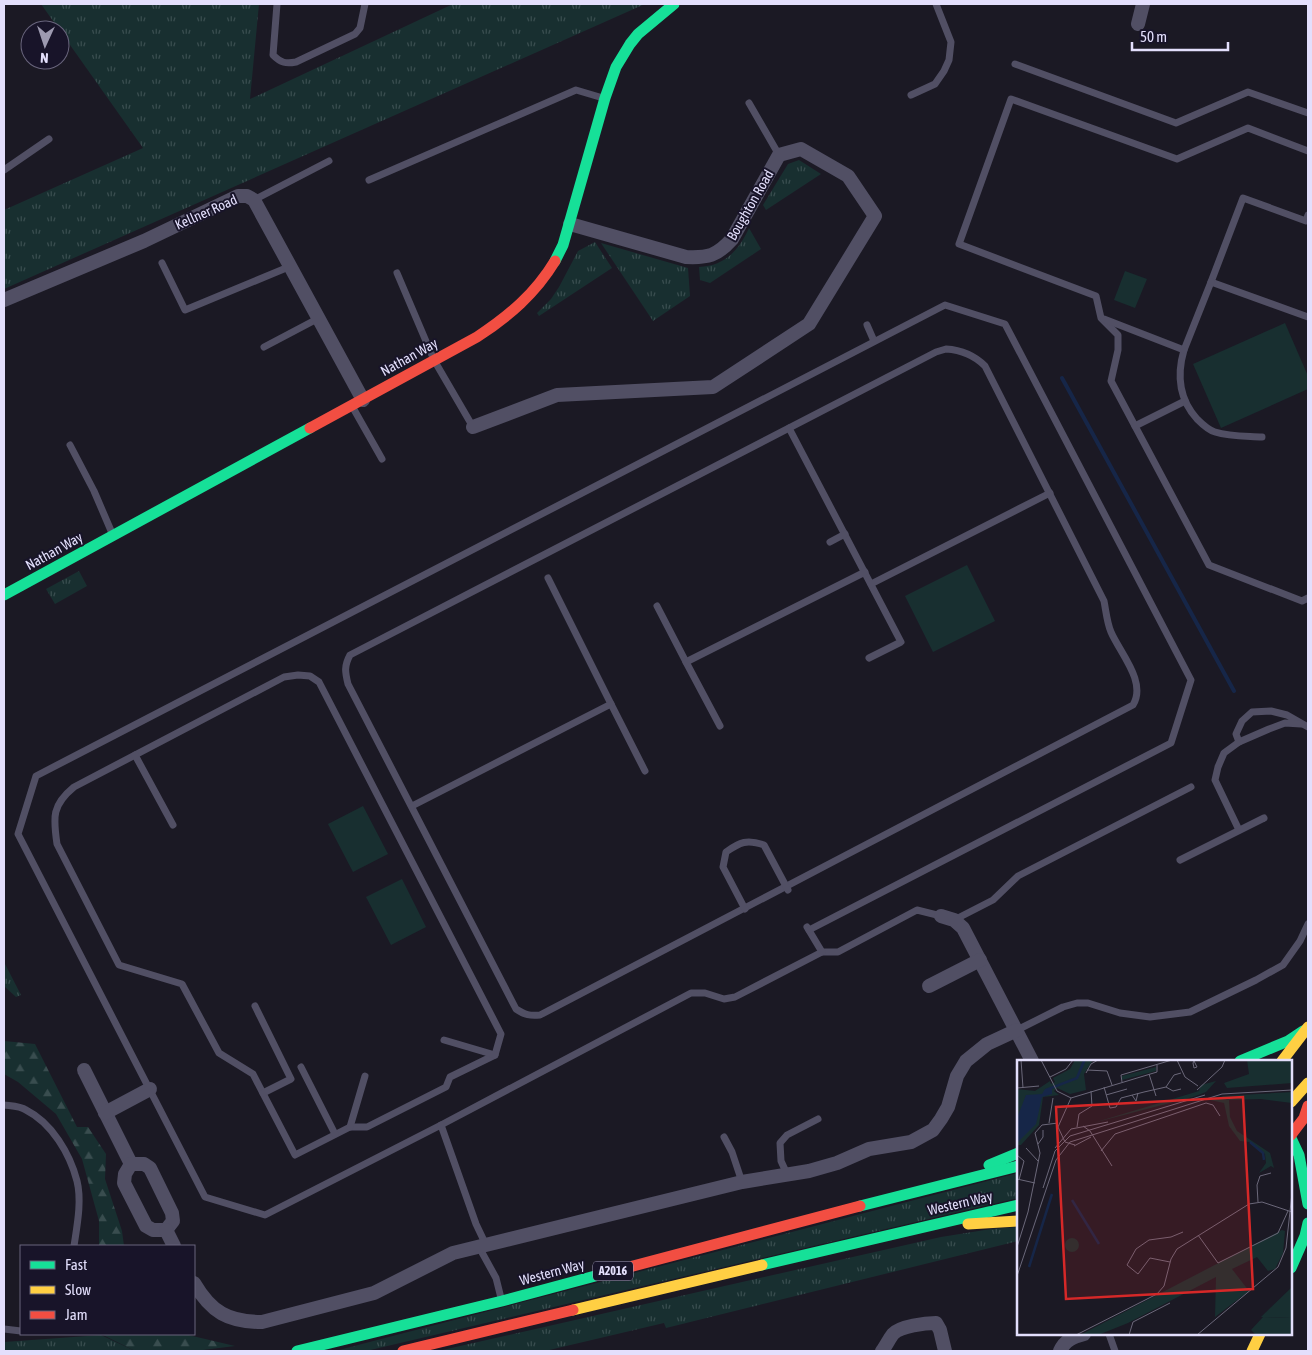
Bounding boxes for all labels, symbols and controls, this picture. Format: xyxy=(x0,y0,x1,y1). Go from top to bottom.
north arrow xyxy=(20,20,70,70)
scale bar xyxy=(1132,20,1228,52)
text: 50 m xyxy=(1140,28,1167,45)
text: N xyxy=(40,50,49,66)
street label: Boughton Road xyxy=(723,167,777,243)
street label: Kellner Road xyxy=(172,191,240,233)
street label: Nathan Way xyxy=(378,335,441,379)
street label: Nathan Way xyxy=(23,529,86,573)
inset map xyxy=(1017,1060,1292,1335)
street label: Western Way xyxy=(926,1188,994,1218)
legend xyxy=(20,1245,195,1335)
text: Fast xyxy=(65,1256,87,1273)
street label: Western Way xyxy=(518,1256,586,1288)
road number: A2016 xyxy=(593,1262,633,1280)
text: Slow xyxy=(65,1281,91,1298)
text: Jam xyxy=(65,1306,88,1323)

